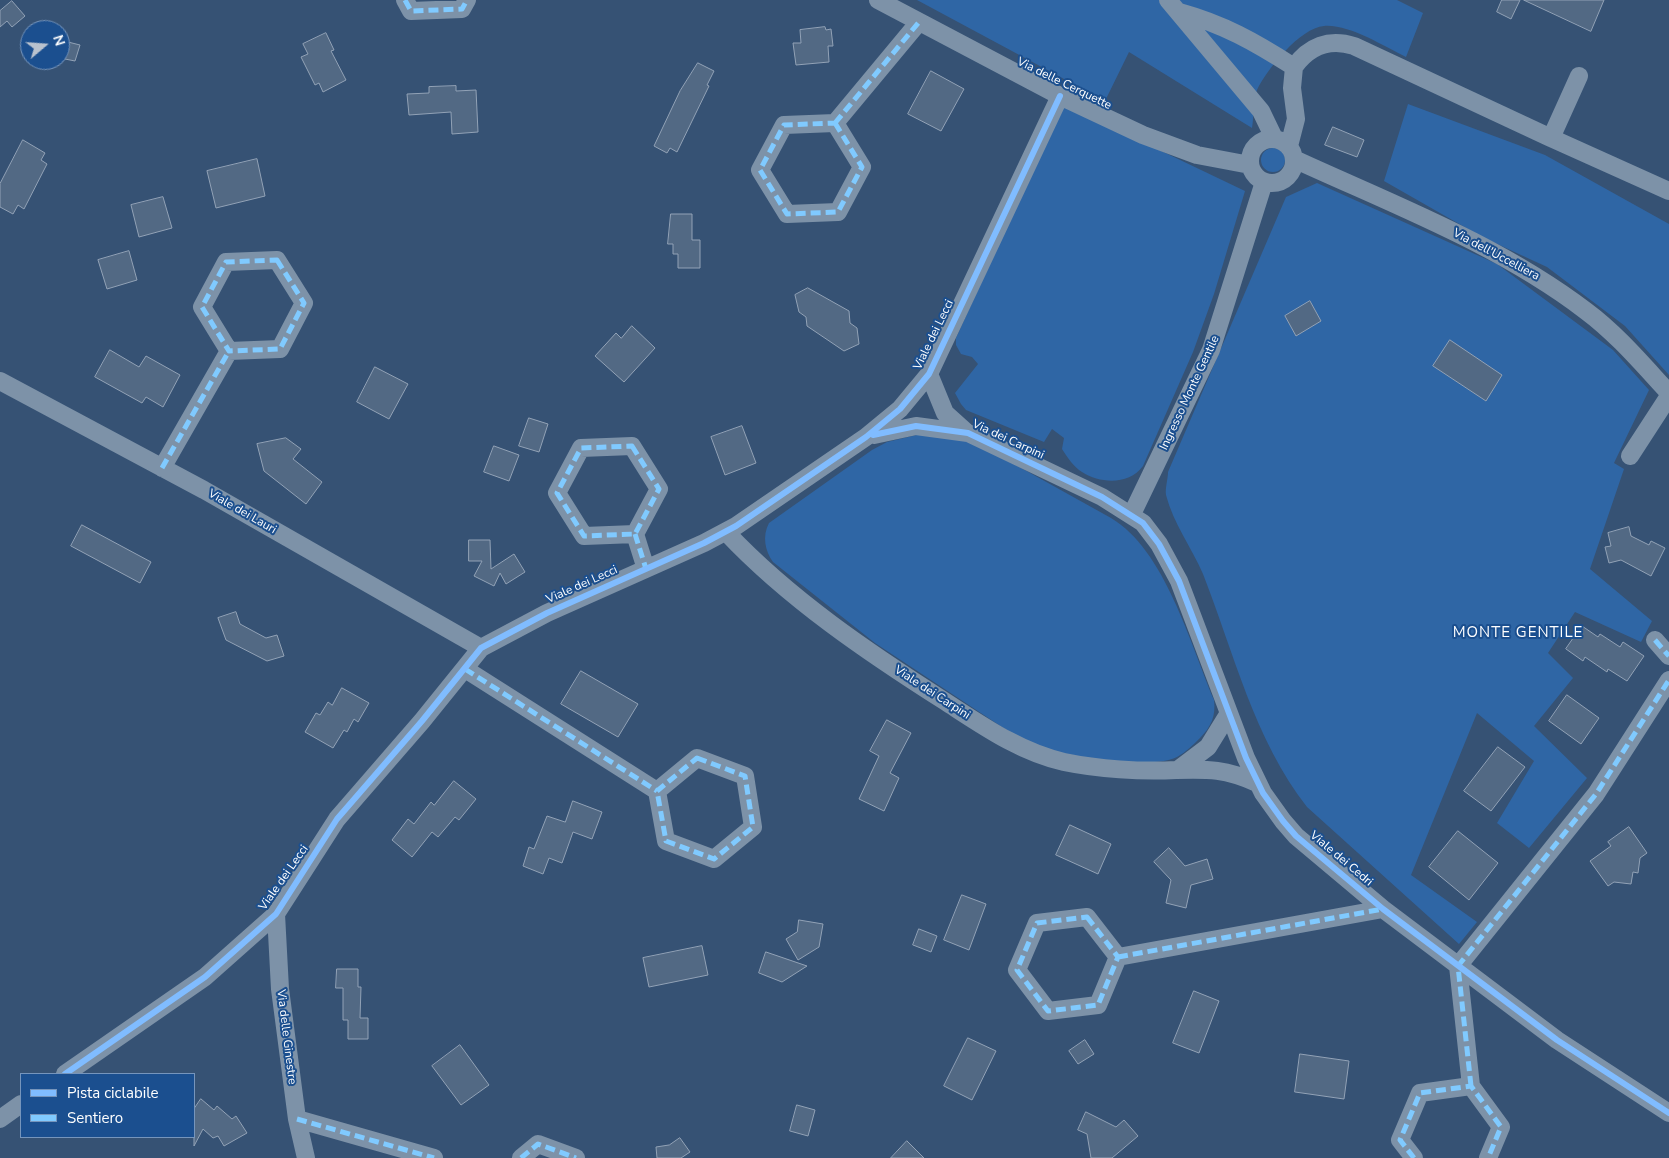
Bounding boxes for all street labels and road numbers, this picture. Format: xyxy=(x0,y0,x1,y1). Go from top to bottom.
street label: Via delle Cerquette xyxy=(1014,55,1114,113)
street label: Via dell'Uccelliera xyxy=(1450,226,1542,284)
street label: Viale dei Lecci xyxy=(911,298,957,372)
street label: Ingresso Monte Gentile xyxy=(1157,333,1223,453)
street label: Via dei Carpini xyxy=(970,417,1046,463)
street label: Viale dei Lauri xyxy=(205,487,279,537)
street label: Viale dei Lecci xyxy=(544,563,620,607)
street label: Viale dei Carpini xyxy=(891,663,973,723)
street label: Viale dei Cedri xyxy=(1307,829,1375,889)
street label: Viale dei Lecci xyxy=(256,843,312,913)
street label: Via delle Ginestre xyxy=(273,989,299,1085)

